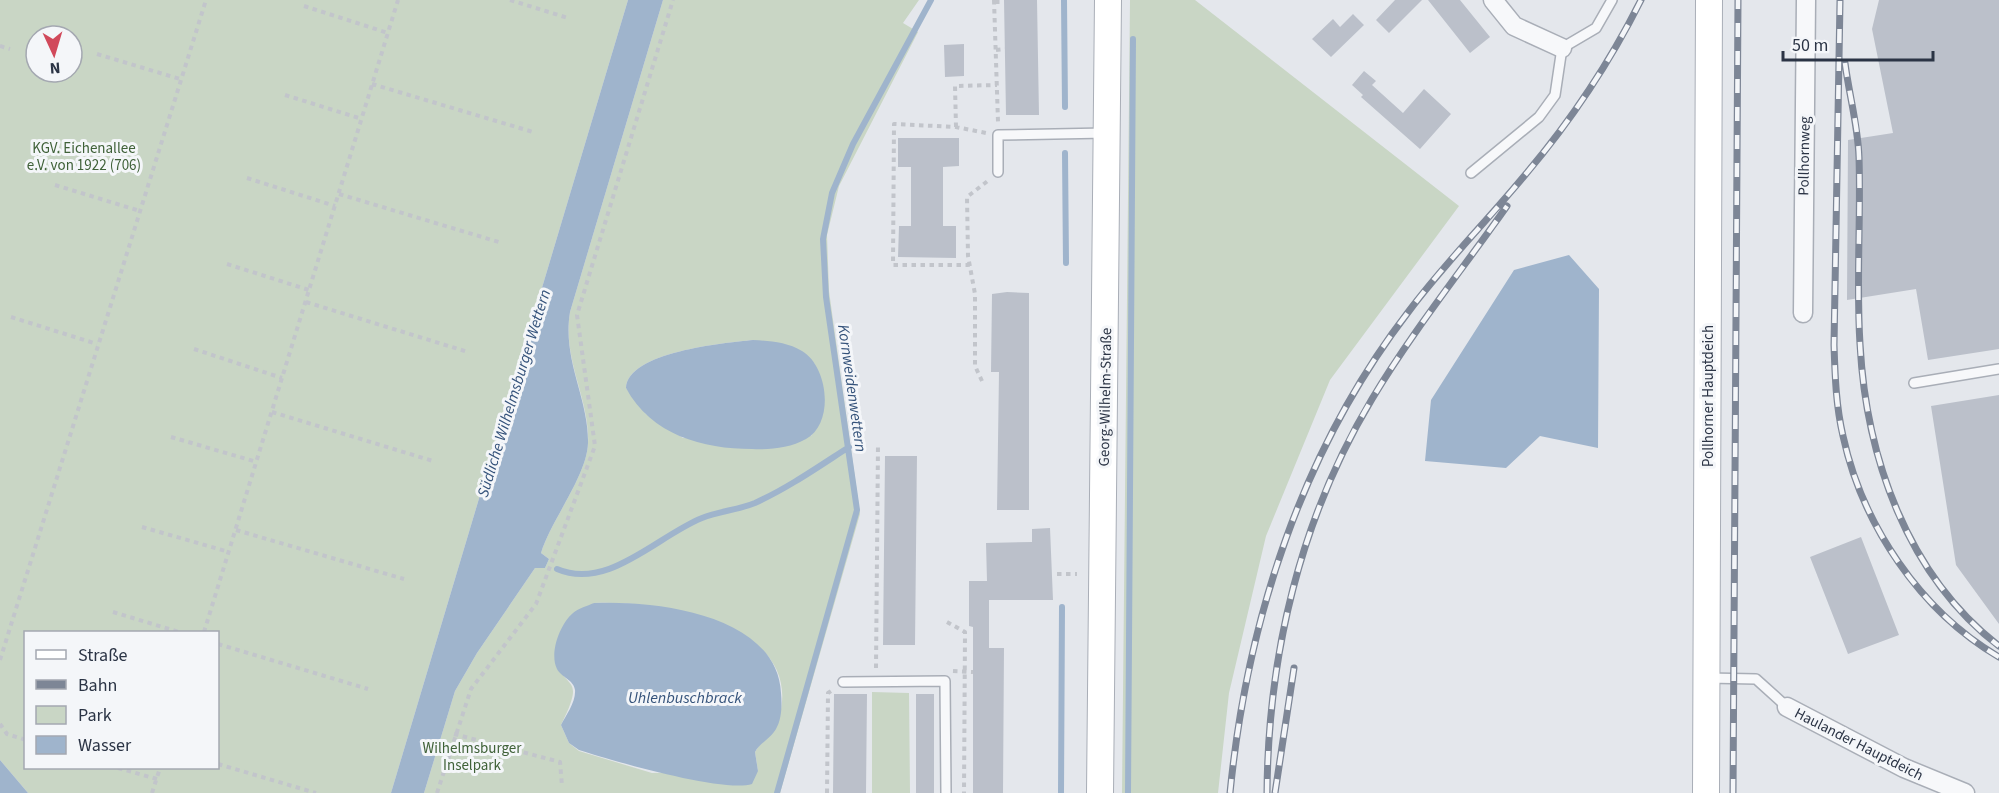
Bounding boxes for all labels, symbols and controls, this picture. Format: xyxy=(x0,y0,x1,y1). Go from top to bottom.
north arrow xyxy=(24,24,84,84)
scale bar xyxy=(1783,24,1933,62)
text: 50 m xyxy=(1792,33,1828,58)
text: N xyxy=(49,57,61,79)
street label: Pollhornweg xyxy=(1793,116,1816,196)
park label: KGV. Eichenallee e.V. von 1922 (706) xyxy=(27,138,141,176)
water label: Südliche Wilhelmsburger Wettern xyxy=(472,287,556,500)
water label: Kornweidenwettern xyxy=(832,323,872,453)
street label: Pollhorner Hauptdeich xyxy=(1698,325,1719,467)
street label: Georg-Wilhelm-Straße xyxy=(1094,327,1117,467)
legend xyxy=(24,631,219,769)
text: Straße xyxy=(78,643,128,668)
text: Bahn xyxy=(78,673,117,698)
water label: Uhlenbuschbrack xyxy=(628,687,742,709)
text: Park xyxy=(78,703,112,728)
street label: Haulander Hauptdeich xyxy=(1791,703,1927,786)
text: Wasser xyxy=(78,733,132,758)
park label: Wilhelmsburger Inselpark xyxy=(423,738,522,776)

